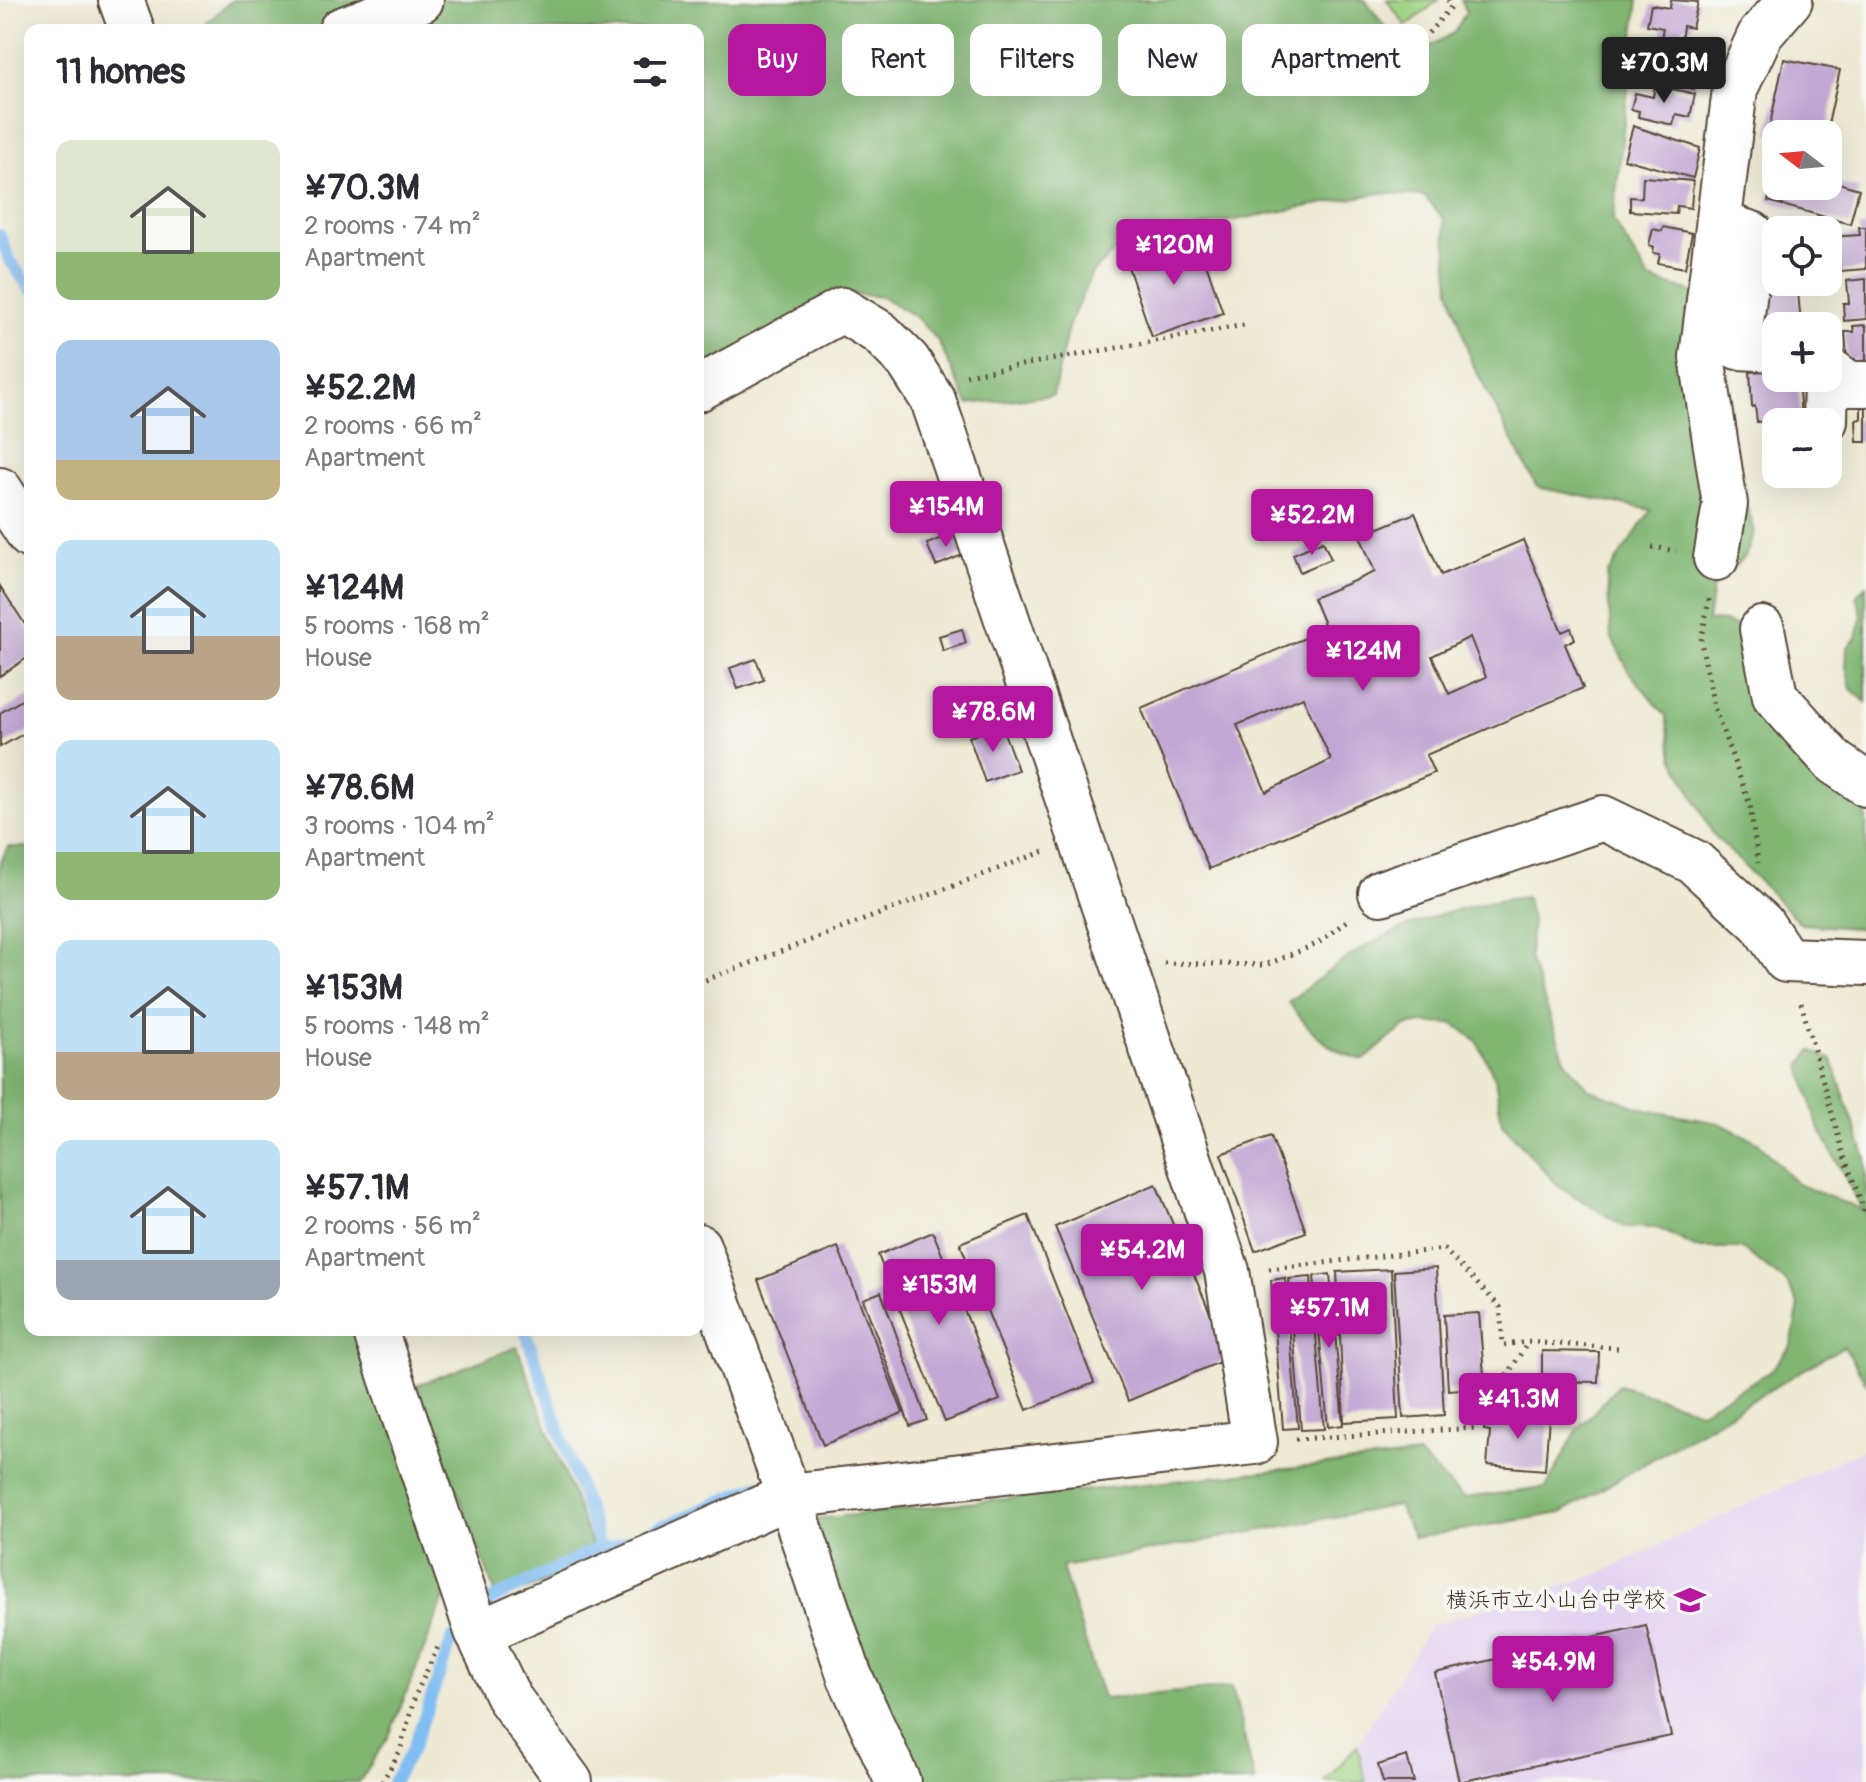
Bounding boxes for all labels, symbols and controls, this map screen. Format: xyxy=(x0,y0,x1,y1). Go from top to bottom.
chip: Buy xyxy=(728,24,826,96)
chip: Rent xyxy=(842,24,954,96)
chip: Filters xyxy=(970,24,1102,96)
chip: New xyxy=(1118,24,1226,96)
chip: Apartment xyxy=(1242,24,1429,96)
pin: ¥70.3M xyxy=(1599,37,1729,105)
text: ¥70.3M xyxy=(1620,47,1708,79)
icon: filters xyxy=(628,50,672,94)
text: 11 homes xyxy=(56,51,185,94)
north arrow xyxy=(1762,120,1842,200)
map controls xyxy=(1762,120,1842,488)
text: ¥70.3M xyxy=(304,167,420,210)
icon: home xyxy=(120,172,216,268)
text: 2 rooms · 74 m² xyxy=(304,210,481,242)
button: locate xyxy=(1762,216,1842,296)
pin: ¥120M xyxy=(1118,219,1230,287)
text: ¥120M xyxy=(1134,229,1214,261)
text: Apartment xyxy=(304,242,425,274)
button: + xyxy=(1762,312,1842,392)
text: ¥52.2M xyxy=(304,367,416,410)
icon: home xyxy=(120,372,216,468)
button: − xyxy=(1762,408,1842,488)
text: 2 rooms · 66 m² xyxy=(304,410,482,442)
text: Apartment xyxy=(304,442,425,474)
pin: ¥154M xyxy=(890,481,1002,549)
pin: ¥52.2M xyxy=(1247,489,1377,557)
text: ¥154M xyxy=(908,491,984,523)
text: ¥52.2M xyxy=(1269,499,1355,531)
text: ¥124M xyxy=(304,567,404,610)
icon: home xyxy=(120,572,216,668)
text: 5 rooms · 168 m² xyxy=(304,610,490,642)
pin: ¥124M xyxy=(1307,625,1419,693)
text: ¥124M xyxy=(1325,635,1401,667)
text: House xyxy=(304,642,372,674)
pin: ¥78.6M xyxy=(928,686,1058,754)
text: ¥78.6M xyxy=(951,696,1035,728)
text: ¥78.6M xyxy=(304,767,414,810)
icon: home xyxy=(120,772,216,868)
text: 3 rooms · 104 m² xyxy=(304,810,495,842)
text: Apartment xyxy=(304,842,425,874)
text: ¥153M xyxy=(304,967,403,1010)
icon: home xyxy=(120,972,216,1068)
text: 5 rooms · 148 m² xyxy=(304,1010,490,1042)
text: House xyxy=(304,1042,372,1074)
text: ¥57.1M xyxy=(304,1167,409,1210)
icon: home xyxy=(120,1172,216,1268)
text: 2 rooms · 56 m² xyxy=(304,1210,481,1242)
pin: ¥54.2M xyxy=(1077,1224,1207,1292)
text: ¥54.2M xyxy=(1099,1234,1185,1266)
text: Apartment xyxy=(304,1242,425,1274)
pin: ¥153M xyxy=(883,1259,995,1327)
text: ¥153M xyxy=(901,1269,977,1301)
pin: ¥57.1M xyxy=(1264,1282,1394,1350)
text: ¥57.1M xyxy=(1289,1292,1369,1324)
pin: ¥41.3M xyxy=(1453,1373,1583,1441)
text: ¥41.3M xyxy=(1477,1383,1559,1415)
school or university icon: 横浜市立小山台中学校 xyxy=(1673,1583,1707,1617)
place label: 横浜市立小山台中学校 xyxy=(1446,1586,1666,1614)
pin: ¥54.9M xyxy=(1488,1636,1618,1704)
text: ¥54.9M xyxy=(1510,1646,1596,1678)

